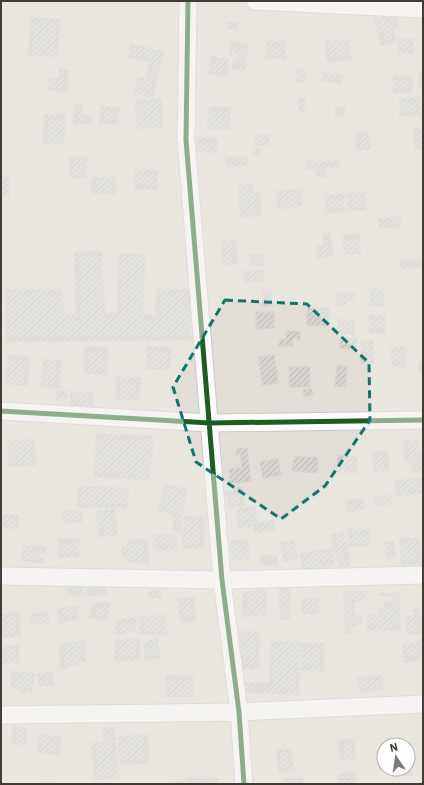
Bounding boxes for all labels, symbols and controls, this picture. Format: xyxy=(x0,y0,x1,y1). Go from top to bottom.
north arrow xyxy=(376,737,416,777)
text: N xyxy=(388,740,399,755)

